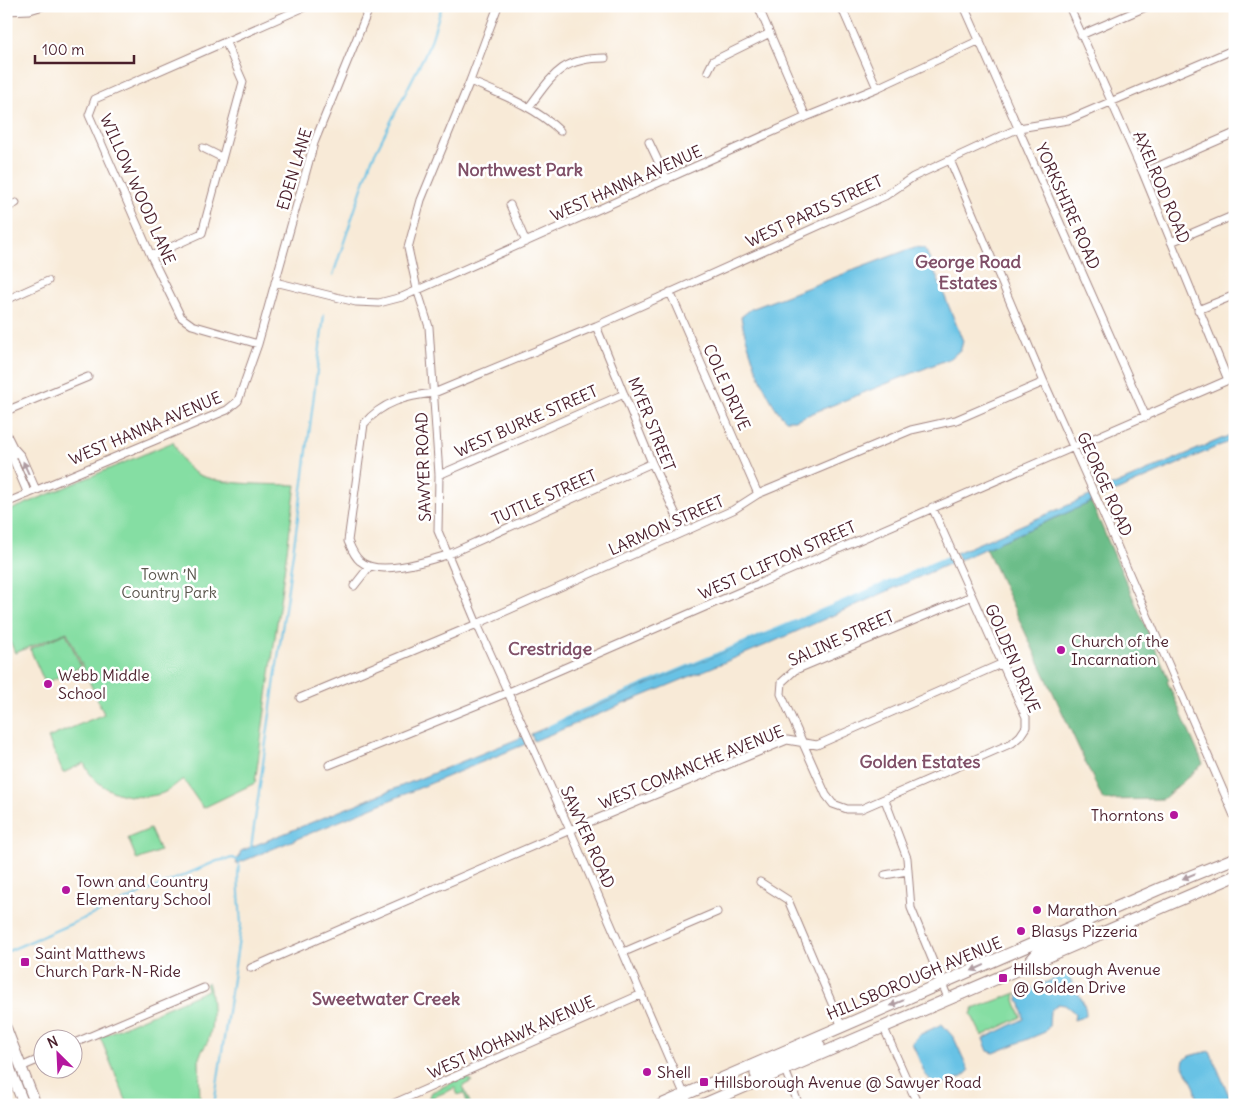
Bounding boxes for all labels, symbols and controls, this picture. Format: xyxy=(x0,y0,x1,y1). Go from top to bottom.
scale bar xyxy=(35,32,134,64)
text: 100 m xyxy=(42,40,84,59)
street label: WILLOW WOOD LANE xyxy=(96,111,180,267)
street label: EDEN LANE xyxy=(272,126,316,212)
street label: AXELROD ROAD xyxy=(1129,128,1195,246)
street label: YORKSHIRE ROAD xyxy=(1031,140,1105,272)
street label: WEST HANNA AVENUE xyxy=(547,141,705,225)
district label: Northwest Park xyxy=(457,158,583,181)
street label: WEST PARIS STREET xyxy=(742,171,886,251)
district label: George Road Estates xyxy=(915,250,1022,294)
street label: COLE DRIVE xyxy=(699,341,755,433)
street label: MYER STREET xyxy=(624,374,680,474)
street label: WEST BURKE STREET xyxy=(452,381,600,461)
street label: WEST HANNA AVENUE xyxy=(66,387,224,469)
street label: SAWYER ROAD xyxy=(411,412,435,522)
street label: GEORGE ROAD xyxy=(1073,429,1137,539)
one-way arrow xyxy=(22,461,30,475)
street label: TUTTLE STREET xyxy=(489,465,599,529)
street label: LARMON STREET xyxy=(605,491,727,559)
street label: WEST CLIFTON STREET xyxy=(695,516,859,604)
park label: Town ’N Country Park xyxy=(121,564,217,602)
street label: GOLDEN DRIVE xyxy=(981,601,1045,715)
street label: SALINE STREET xyxy=(785,606,897,670)
place label: Church of the Incarnation xyxy=(1071,631,1169,669)
district label: Crestridge xyxy=(508,637,592,660)
marker: Church of the Incarnation xyxy=(1055,644,1067,656)
place label: Webb Middle School xyxy=(58,665,150,703)
marker: Webb Middle School xyxy=(42,678,54,690)
street label: WEST COMANCHE AVENUE xyxy=(596,721,786,813)
district label: Golden Estates xyxy=(860,750,980,773)
street label: SAWYER ROAD xyxy=(557,783,619,891)
place label: Thorntons xyxy=(1091,805,1164,825)
marker: Thorntons xyxy=(1168,809,1180,821)
place label: Town and Country Elementary School xyxy=(76,871,211,909)
one-way arrow xyxy=(1181,872,1196,880)
marker: Town and Country Elementary School xyxy=(60,884,72,896)
place label: Marathon xyxy=(1047,900,1117,920)
marker: Marathon xyxy=(1031,904,1043,916)
place label: Blasys Pizzeria xyxy=(1031,921,1138,941)
marker: Blasys Pizzeria xyxy=(1015,925,1027,937)
street label: HILLSBOROUGH AVENUE xyxy=(823,932,1005,1024)
place label: Saint Matthews Church Park-N-Ride xyxy=(35,943,181,981)
marker: Saint Matthews Church Park-N-Ride xyxy=(19,956,31,968)
place label: Hillsborough Avenue @ Golden Drive xyxy=(1013,959,1161,997)
one-way arrow xyxy=(971,965,985,973)
marker: Hillsborough Avenue @ Golden Drive xyxy=(997,972,1009,984)
district label: Sweetwater Creek xyxy=(312,987,460,1010)
street label: WEST MOHAWK AVENUE xyxy=(425,991,597,1083)
one-way arrow xyxy=(890,1000,904,1008)
north arrow xyxy=(32,1028,82,1078)
text: N xyxy=(45,1032,61,1052)
place label: Shell xyxy=(657,1062,691,1082)
marker: Shell xyxy=(641,1066,653,1078)
place label: Hillsborough Avenue @ Sawyer Road xyxy=(714,1072,981,1092)
marker: Hillsborough Avenue @ Sawyer Road xyxy=(698,1076,710,1088)

